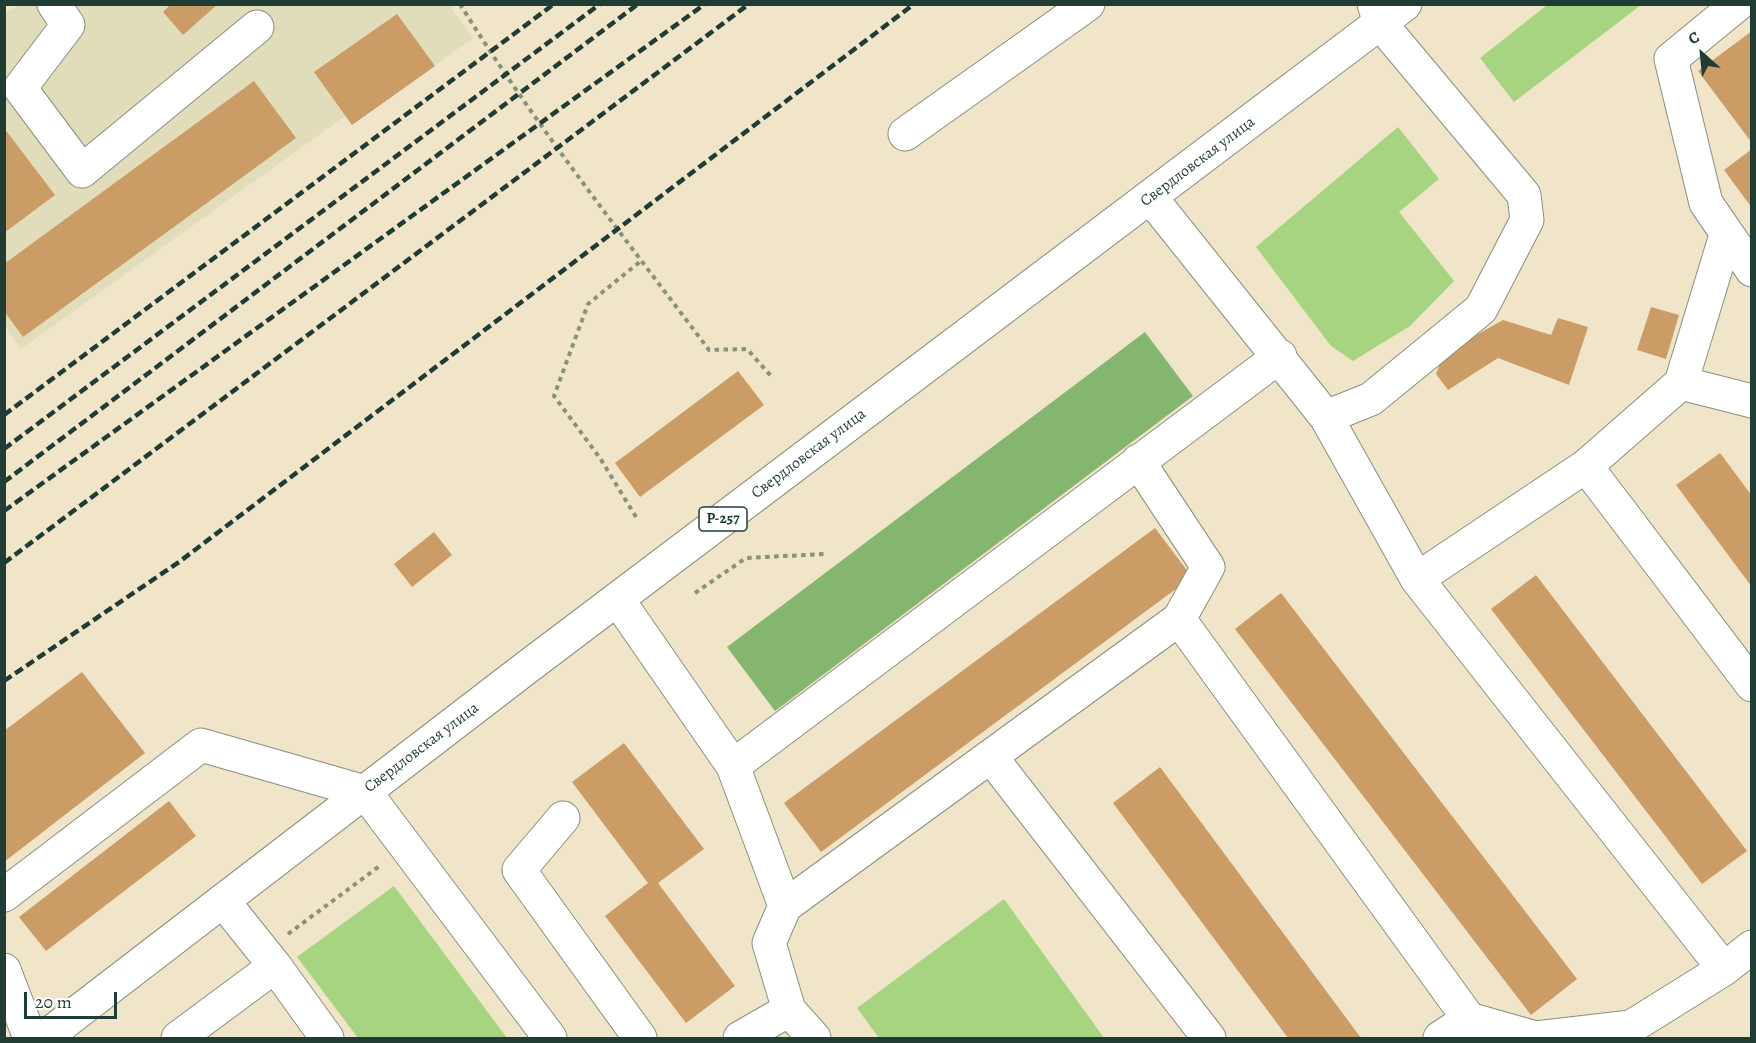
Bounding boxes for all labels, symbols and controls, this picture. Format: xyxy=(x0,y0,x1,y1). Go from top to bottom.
north arrow xyxy=(1672,24,1732,84)
text: С xyxy=(1684,26,1703,50)
street label: Свердловская улица xyxy=(1137,113,1259,211)
street label: Свердловская улица xyxy=(748,405,870,503)
road number: Р-257 xyxy=(699,507,747,531)
street label: Свердловская улица xyxy=(361,699,483,797)
scale bar xyxy=(27,980,120,1018)
text: 20 m xyxy=(35,990,72,1014)

